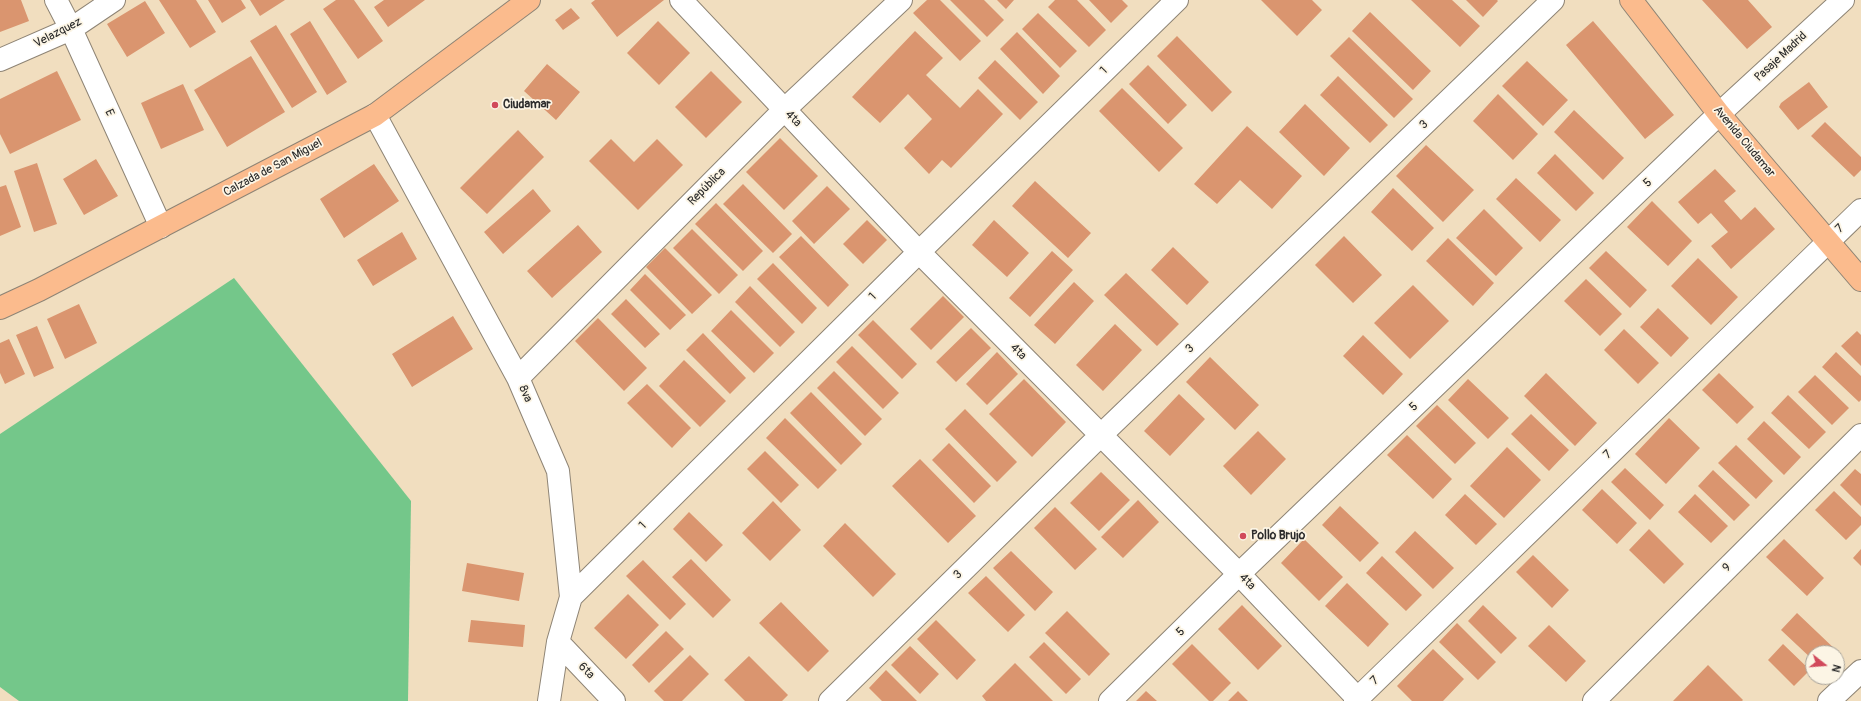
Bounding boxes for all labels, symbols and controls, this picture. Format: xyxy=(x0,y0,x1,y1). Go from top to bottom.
street label: Velazquez xyxy=(32,15,84,51)
street label: Pasaje Madrid xyxy=(1752,29,1810,85)
street label: 1 xyxy=(1097,64,1111,78)
place label: Ciudamar xyxy=(503,98,551,112)
marker: Ciudamar xyxy=(490,100,500,110)
street label: Avenida Ciudamar xyxy=(1710,103,1778,181)
street label: E xyxy=(101,107,117,119)
street label: 4ta xyxy=(782,108,804,130)
street label: 3 xyxy=(1417,117,1431,133)
street label: Calzada de San Miguel xyxy=(221,136,325,200)
street label: República xyxy=(685,165,729,209)
street label: 5 xyxy=(1641,176,1655,190)
street label: 7 xyxy=(1833,222,1847,236)
street label: 1 xyxy=(866,290,880,304)
street label: 4ta xyxy=(1007,341,1029,363)
street label: 3 xyxy=(1183,341,1197,357)
street label: 8va xyxy=(515,383,535,405)
street label: 5 xyxy=(1407,400,1421,414)
street label: 7 xyxy=(1601,448,1615,462)
street label: 1 xyxy=(636,519,650,533)
place label: Pollo Brujo xyxy=(1251,529,1305,543)
marker: Pollo Brujo xyxy=(1238,531,1248,541)
street label: 9 xyxy=(1720,561,1734,575)
street label: 3 xyxy=(951,567,965,583)
street label: 4ta xyxy=(1236,571,1258,593)
street label: 5 xyxy=(1174,625,1188,639)
north arrow xyxy=(1805,645,1845,685)
street label: 6ta xyxy=(575,660,597,682)
text: N xyxy=(1829,663,1843,674)
street label: 7 xyxy=(1368,674,1382,688)

